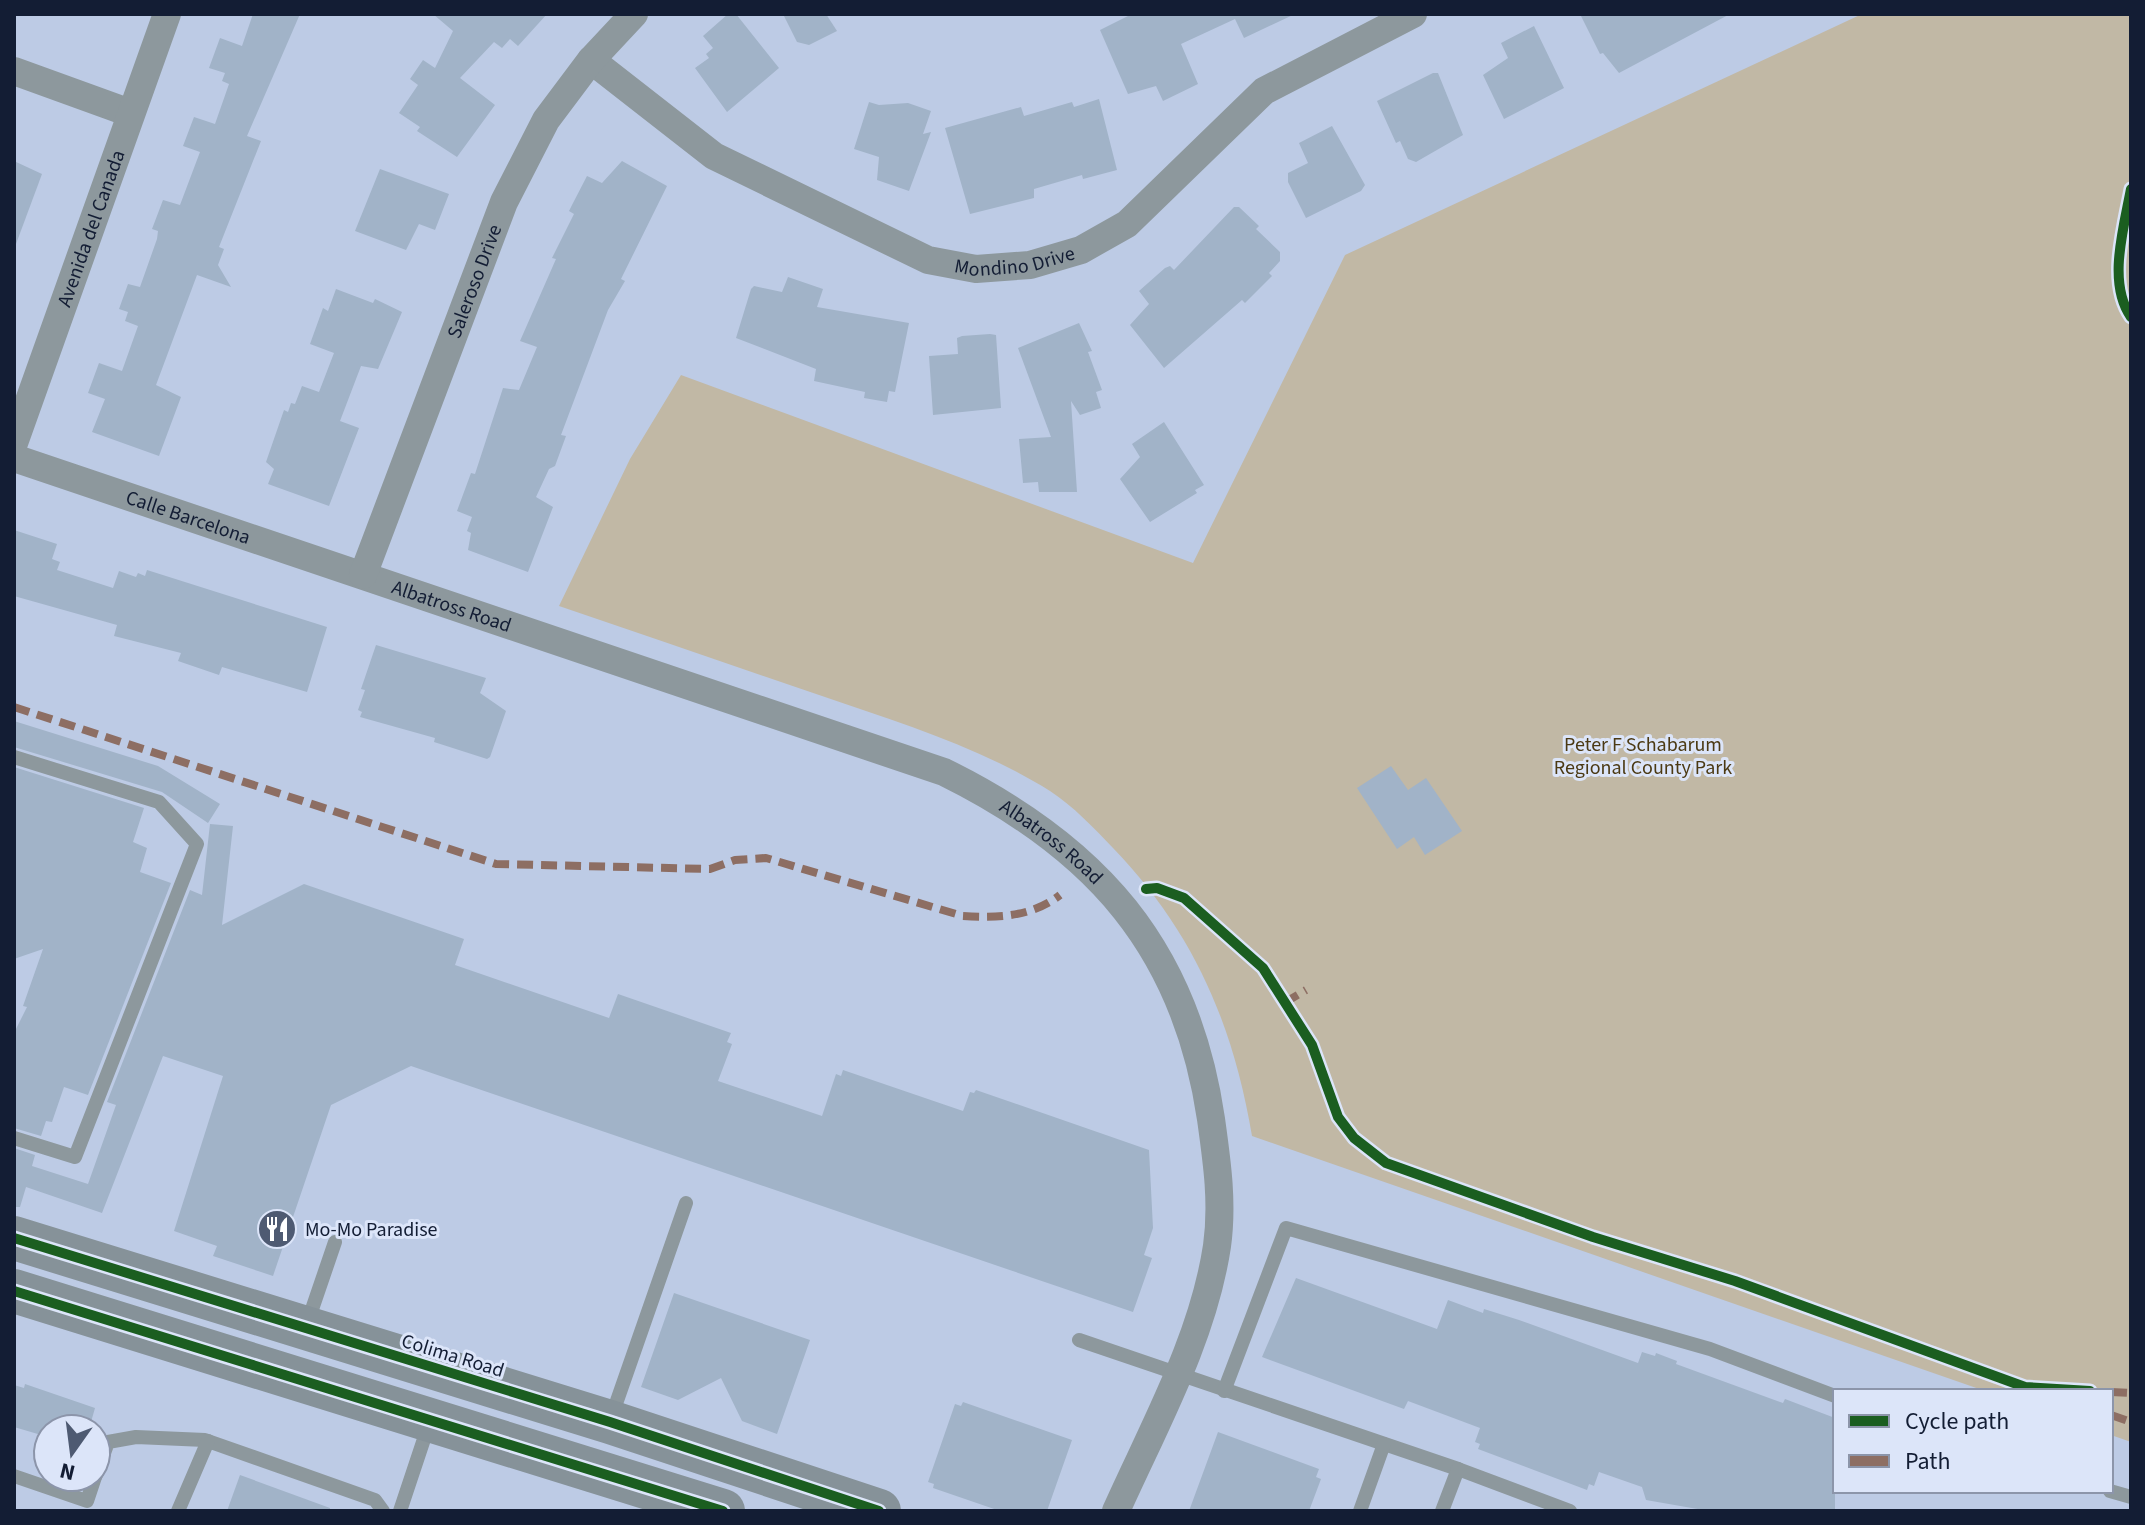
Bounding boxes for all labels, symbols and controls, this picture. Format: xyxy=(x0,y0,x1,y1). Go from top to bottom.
street label: Avenida del Canada xyxy=(51,146,132,311)
street label: Saleroso Drive xyxy=(441,220,509,343)
street label: Mondino Drive xyxy=(952,240,1078,284)
street label: Calle Barcelona xyxy=(122,484,254,552)
street label: Albatross Road xyxy=(388,574,515,640)
park label: Peter F Schabarum Regional County Park xyxy=(1554,731,1732,782)
street label: Albatross Road xyxy=(994,793,1109,891)
restaurant icon: Mo-Mo Paradise xyxy=(256,1208,298,1250)
place label: Mo-Mo Paradise xyxy=(305,1216,438,1244)
street label: Colima Road xyxy=(398,1327,507,1385)
legend xyxy=(1833,1389,2113,1493)
text: Cycle path xyxy=(1905,1404,2009,1439)
north arrow xyxy=(32,1413,112,1493)
text: Path xyxy=(1905,1444,1951,1479)
text: N xyxy=(56,1454,78,1489)

